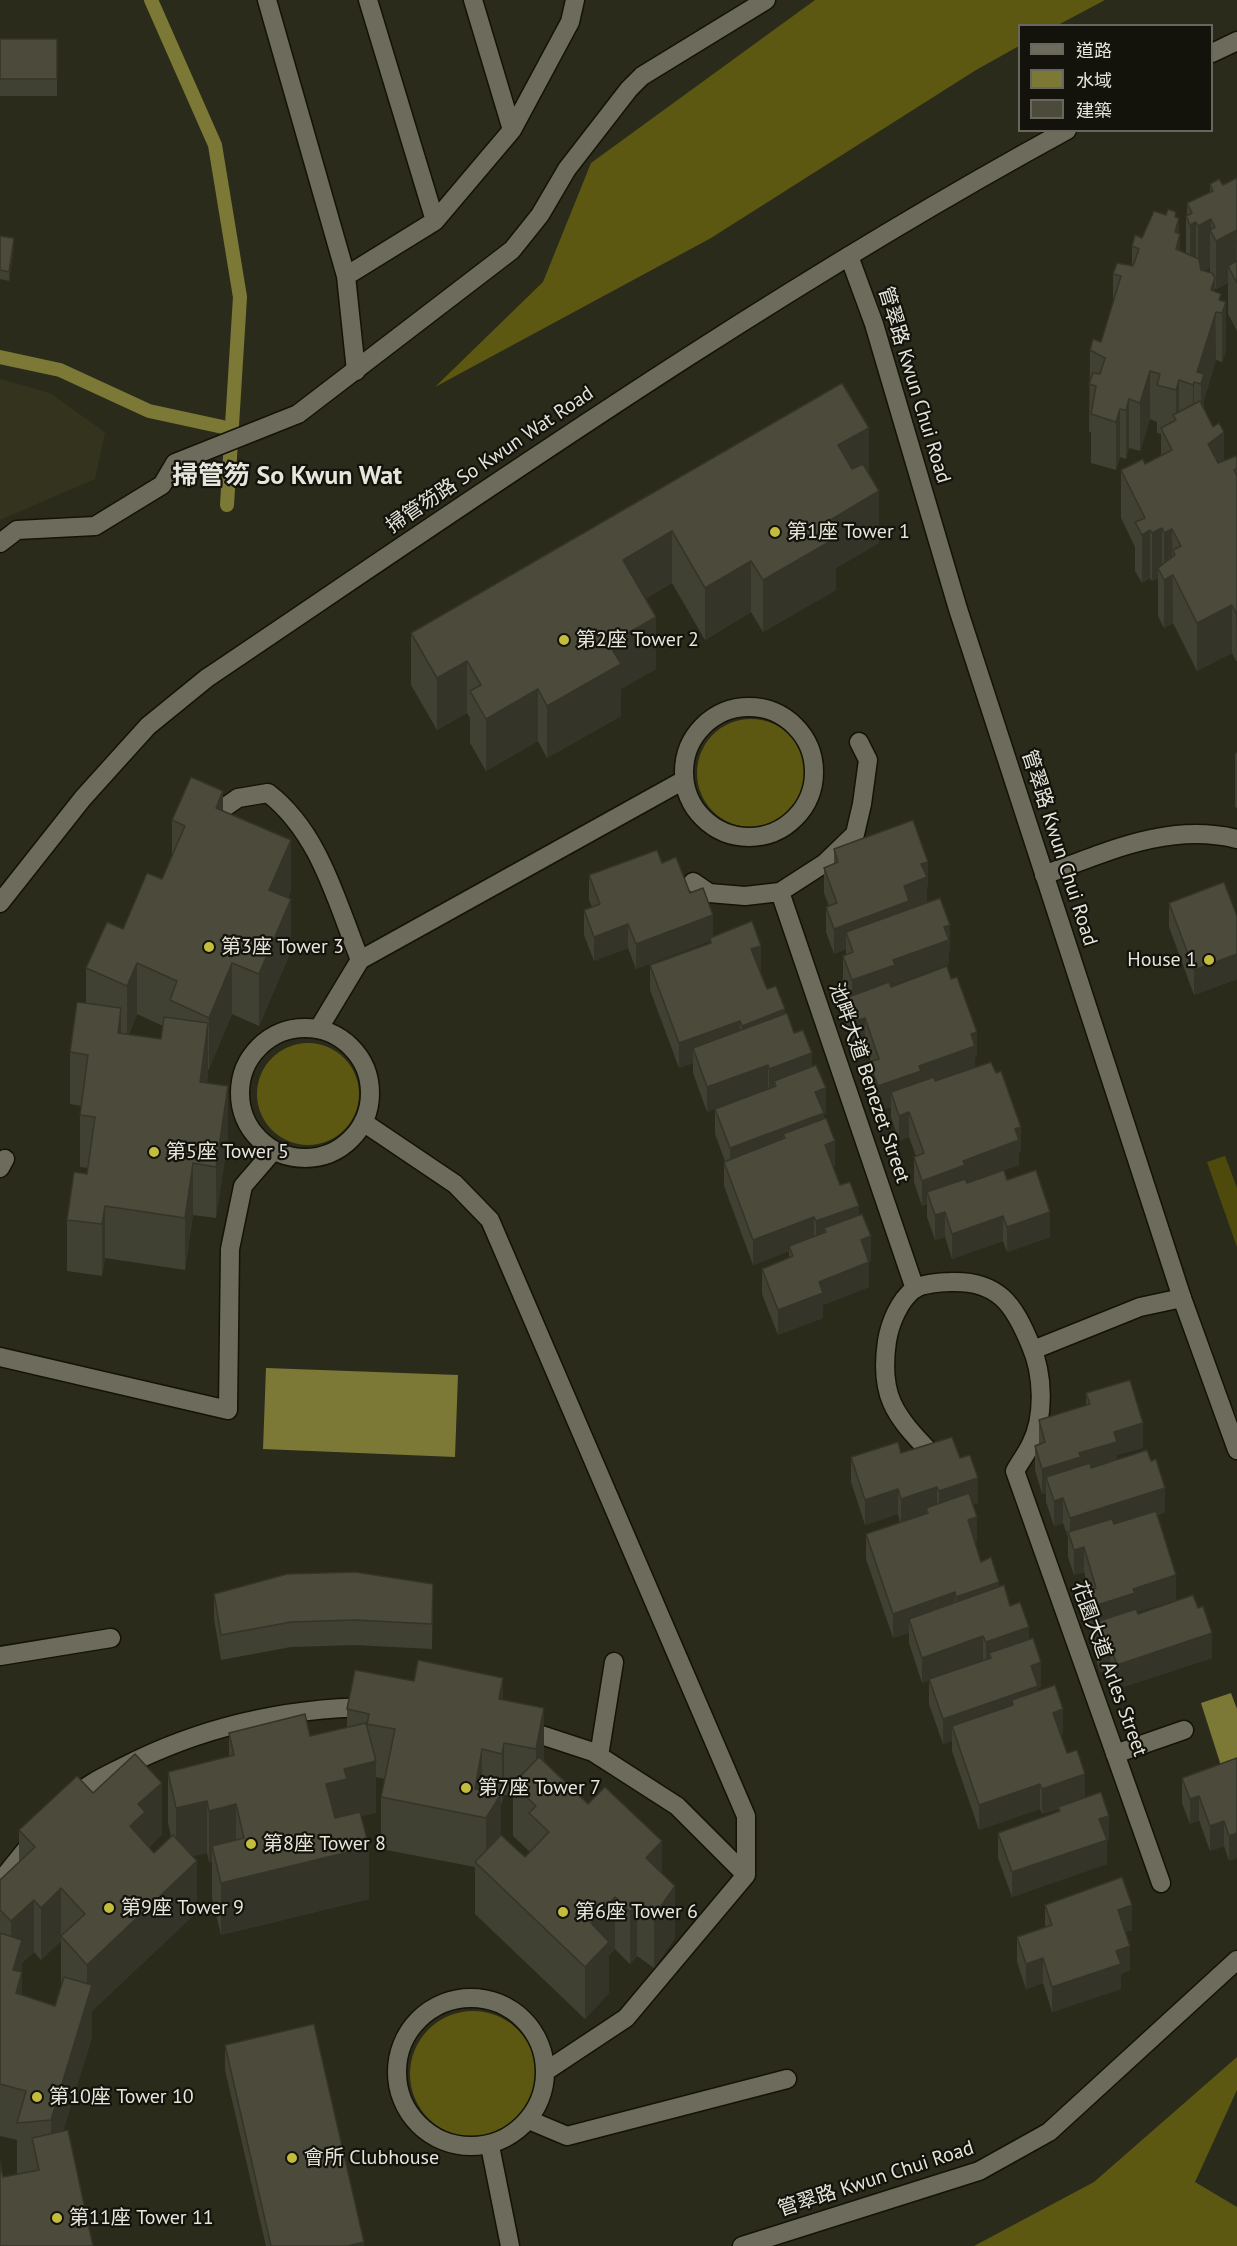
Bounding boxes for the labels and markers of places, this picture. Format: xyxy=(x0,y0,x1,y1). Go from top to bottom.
place label: 第1座 Tower 1 xyxy=(787,520,910,544)
marker: 第1座 Tower 1 xyxy=(768,525,782,539)
place label: 第2座 Tower 2 xyxy=(576,628,699,652)
marker: 第2座 Tower 2 xyxy=(557,633,571,647)
place label: 第3座 Tower 3 xyxy=(221,935,344,959)
marker: 第3座 Tower 3 xyxy=(202,940,216,954)
place label: House 1 xyxy=(1127,948,1197,972)
marker: House 1 xyxy=(1202,953,1216,967)
place label: 第5座 Tower 5 xyxy=(166,1140,289,1164)
marker: 第5座 Tower 5 xyxy=(147,1145,161,1159)
place label: 第7座 Tower 7 xyxy=(478,1776,601,1800)
marker: 第7座 Tower 7 xyxy=(459,1781,473,1795)
place label: 第8座 Tower 8 xyxy=(263,1832,386,1856)
marker: 第8座 Tower 8 xyxy=(244,1837,258,1851)
place label: 第9座 Tower 9 xyxy=(121,1896,244,1920)
place label: 第6座 Tower 6 xyxy=(575,1900,698,1924)
marker: 第9座 Tower 9 xyxy=(102,1901,116,1915)
marker: 第6座 Tower 6 xyxy=(556,1905,570,1919)
place label: 第10座 Tower 10 xyxy=(49,2085,194,2109)
marker: 第10座 Tower 10 xyxy=(30,2090,44,2104)
place label: 會所 Clubhouse xyxy=(304,2146,439,2170)
marker: 會所 Clubhouse xyxy=(285,2151,299,2165)
place label: 第11座 Tower 11 xyxy=(69,2206,214,2230)
marker: 第11座 Tower 11 xyxy=(50,2211,64,2225)

